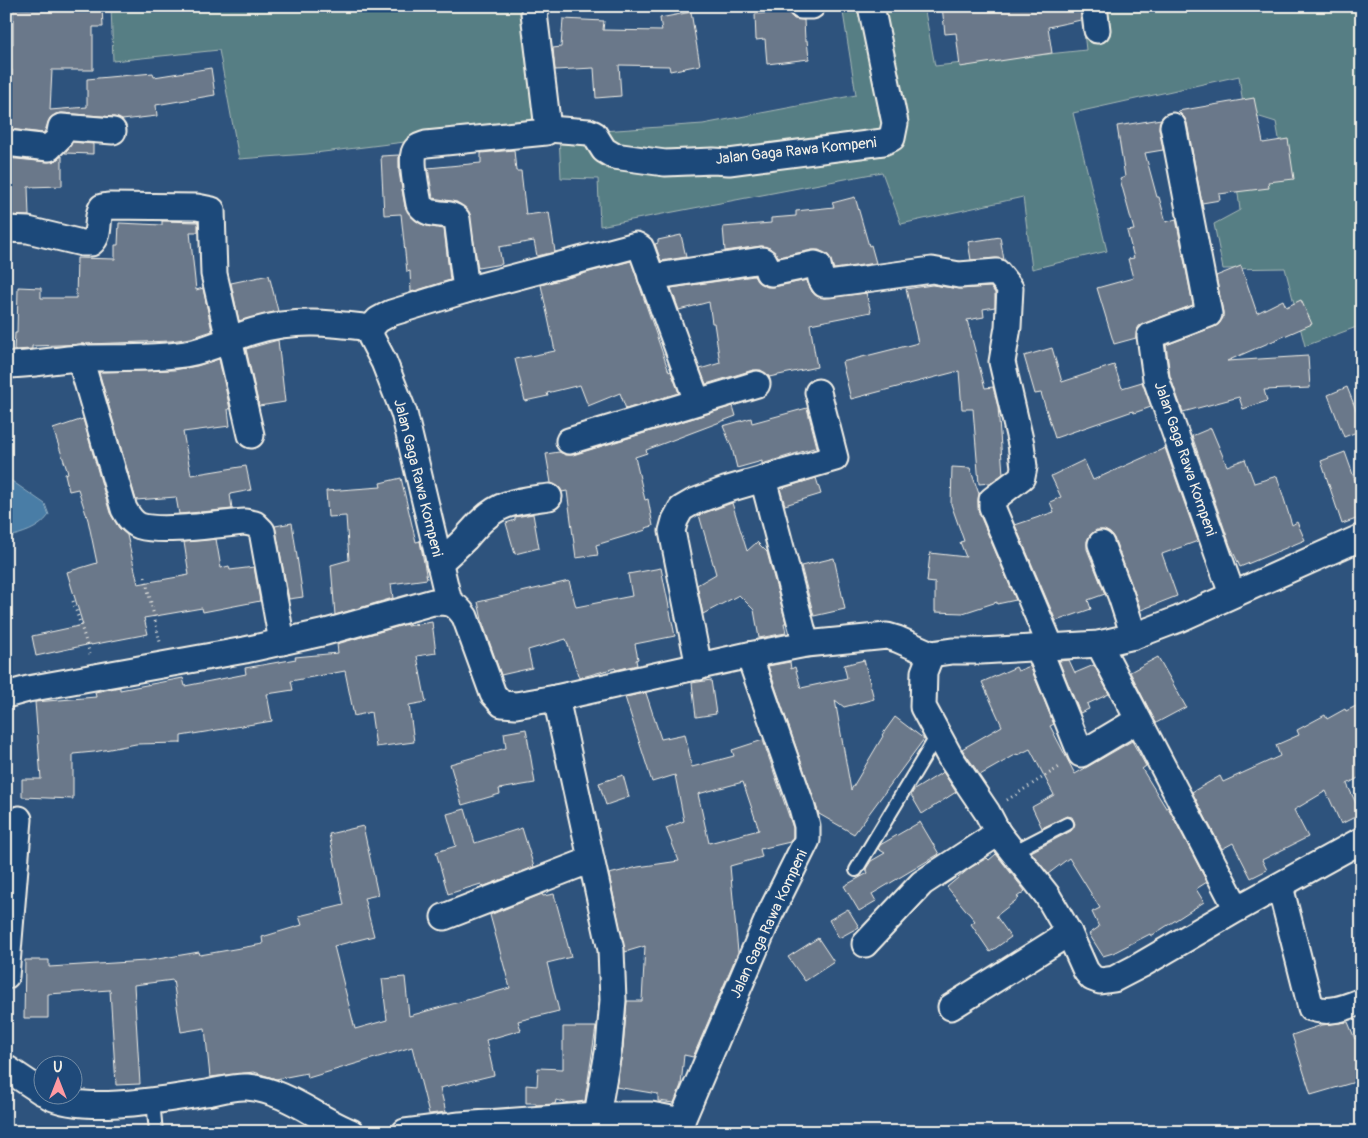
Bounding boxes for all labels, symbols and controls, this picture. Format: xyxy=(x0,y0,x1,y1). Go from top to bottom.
street label: Jalan Gaga Rawa Kompeni xyxy=(714,133,878,169)
street label: Jalan Gaga Rawa Kompeni xyxy=(1150,379,1220,539)
street label: Jalan Gaga Rawa Kompeni xyxy=(389,397,447,559)
street label: Jalan Gaga Rawa Kompeni xyxy=(726,846,812,1001)
north arrow xyxy=(32,1056,82,1106)
text: U xyxy=(53,1059,63,1076)

